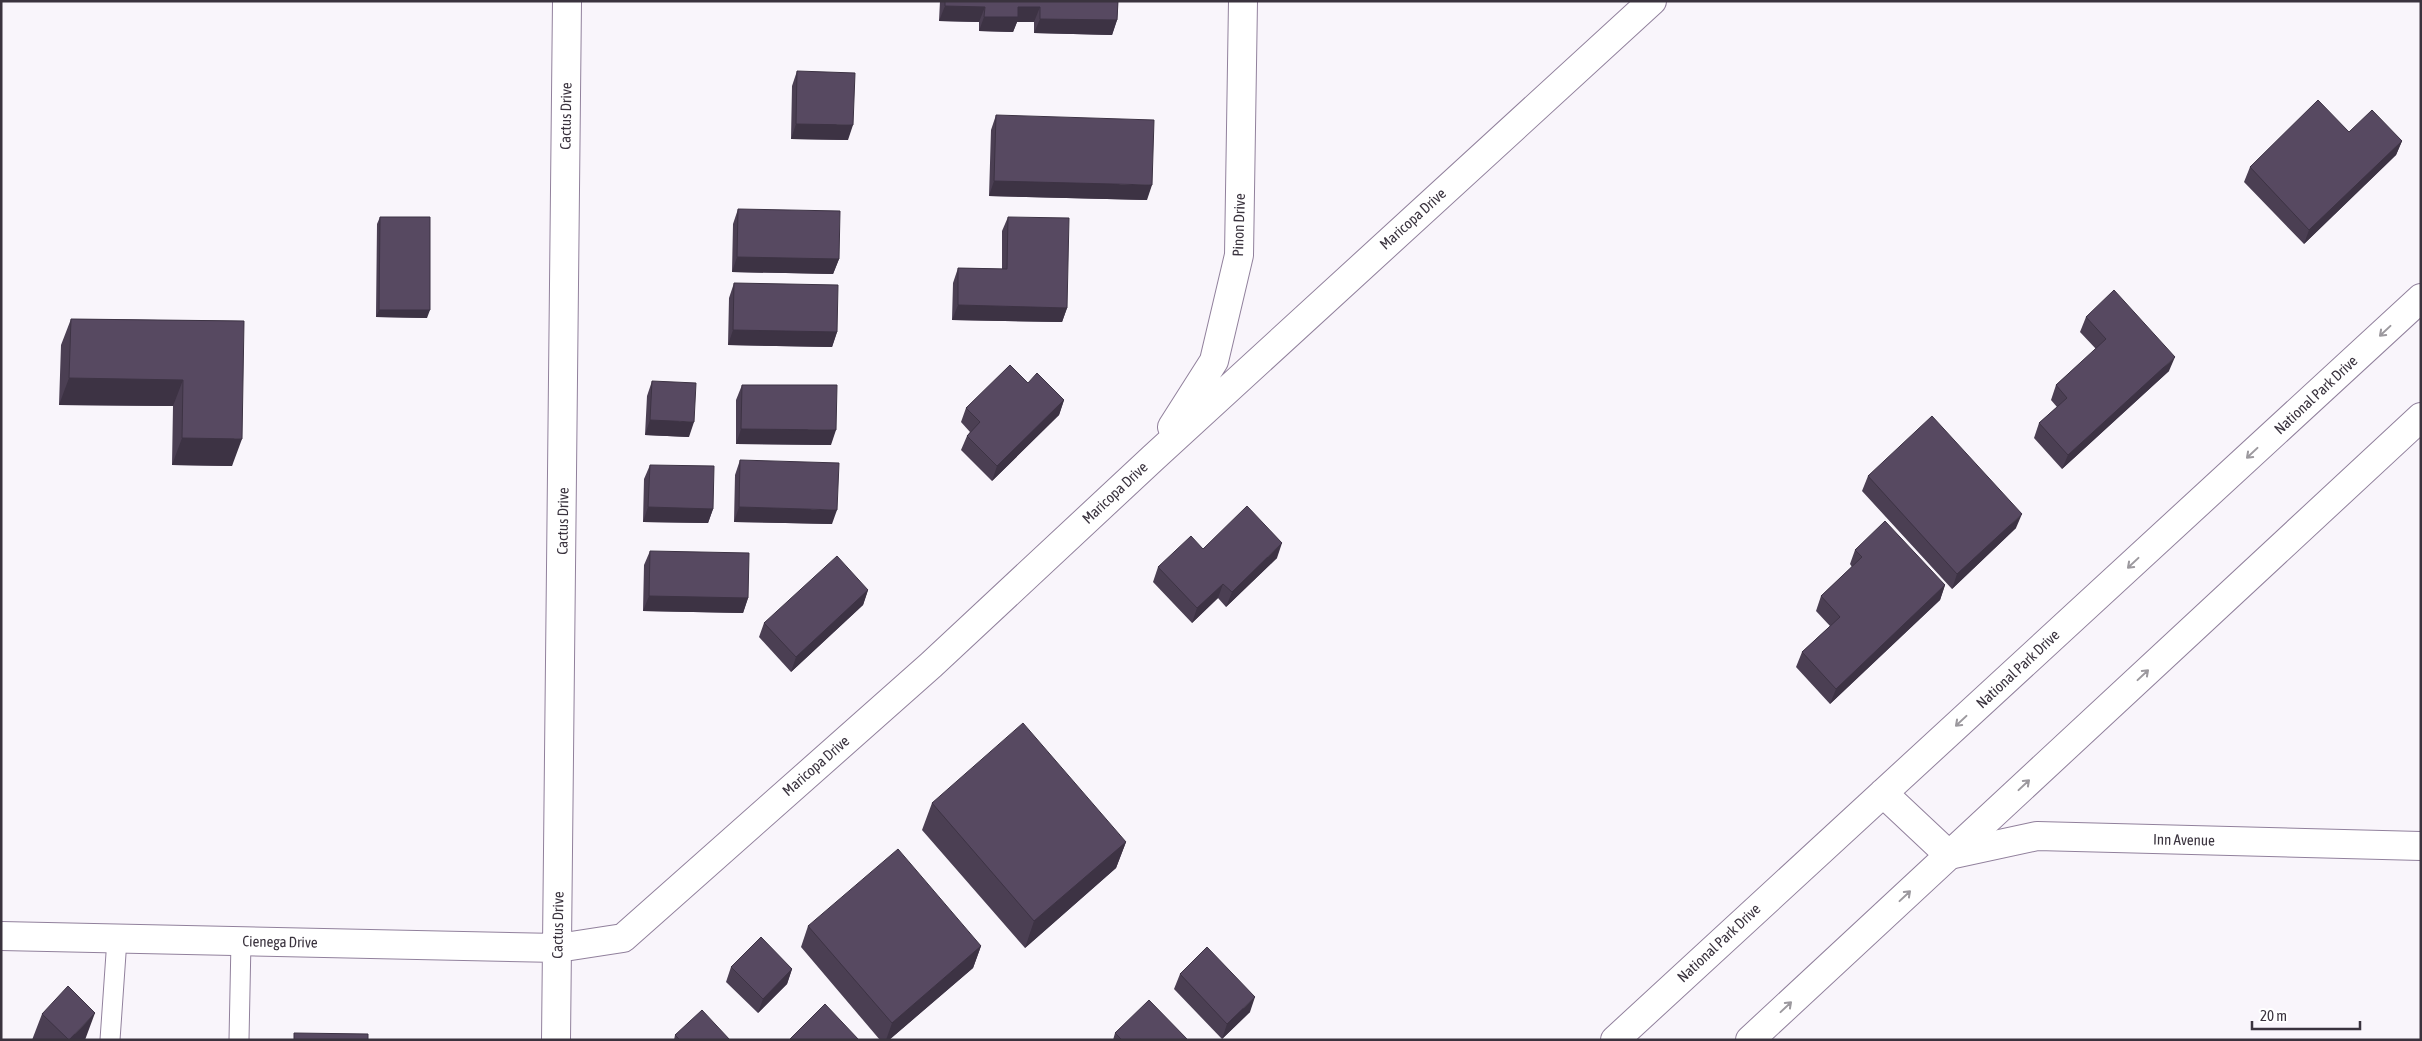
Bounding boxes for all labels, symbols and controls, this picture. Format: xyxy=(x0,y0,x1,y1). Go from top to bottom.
street label: Cactus Drive xyxy=(556,82,575,150)
street label: Maricopa Drive xyxy=(1376,185,1449,253)
street label: Pinon Drive xyxy=(1229,193,1248,257)
one-way arrow xyxy=(2378,325,2391,337)
street label: National Park Drive xyxy=(2271,352,2361,437)
one-way arrow xyxy=(2246,447,2259,459)
street label: Maricopa Drive xyxy=(1079,458,1151,527)
street label: Cactus Drive xyxy=(553,487,572,555)
one-way arrow xyxy=(2126,557,2139,569)
street label: National Park Drive xyxy=(1973,626,2063,711)
one-way arrow xyxy=(2136,669,2149,681)
one-way arrow xyxy=(1955,715,1968,726)
street label: Maricopa Drive xyxy=(779,732,853,799)
one-way arrow xyxy=(2017,779,2030,791)
street label: Inn Avenue xyxy=(2153,830,2215,849)
one-way arrow xyxy=(1898,890,1911,902)
street label: Cactus Drive xyxy=(548,891,567,959)
street label: National Park Drive xyxy=(1674,900,1764,985)
street label: Cienega Drive xyxy=(242,932,318,951)
scale bar xyxy=(2252,998,2360,1030)
one-way arrow xyxy=(1779,1001,1792,1013)
text: 20 m xyxy=(2260,1007,2287,1024)

